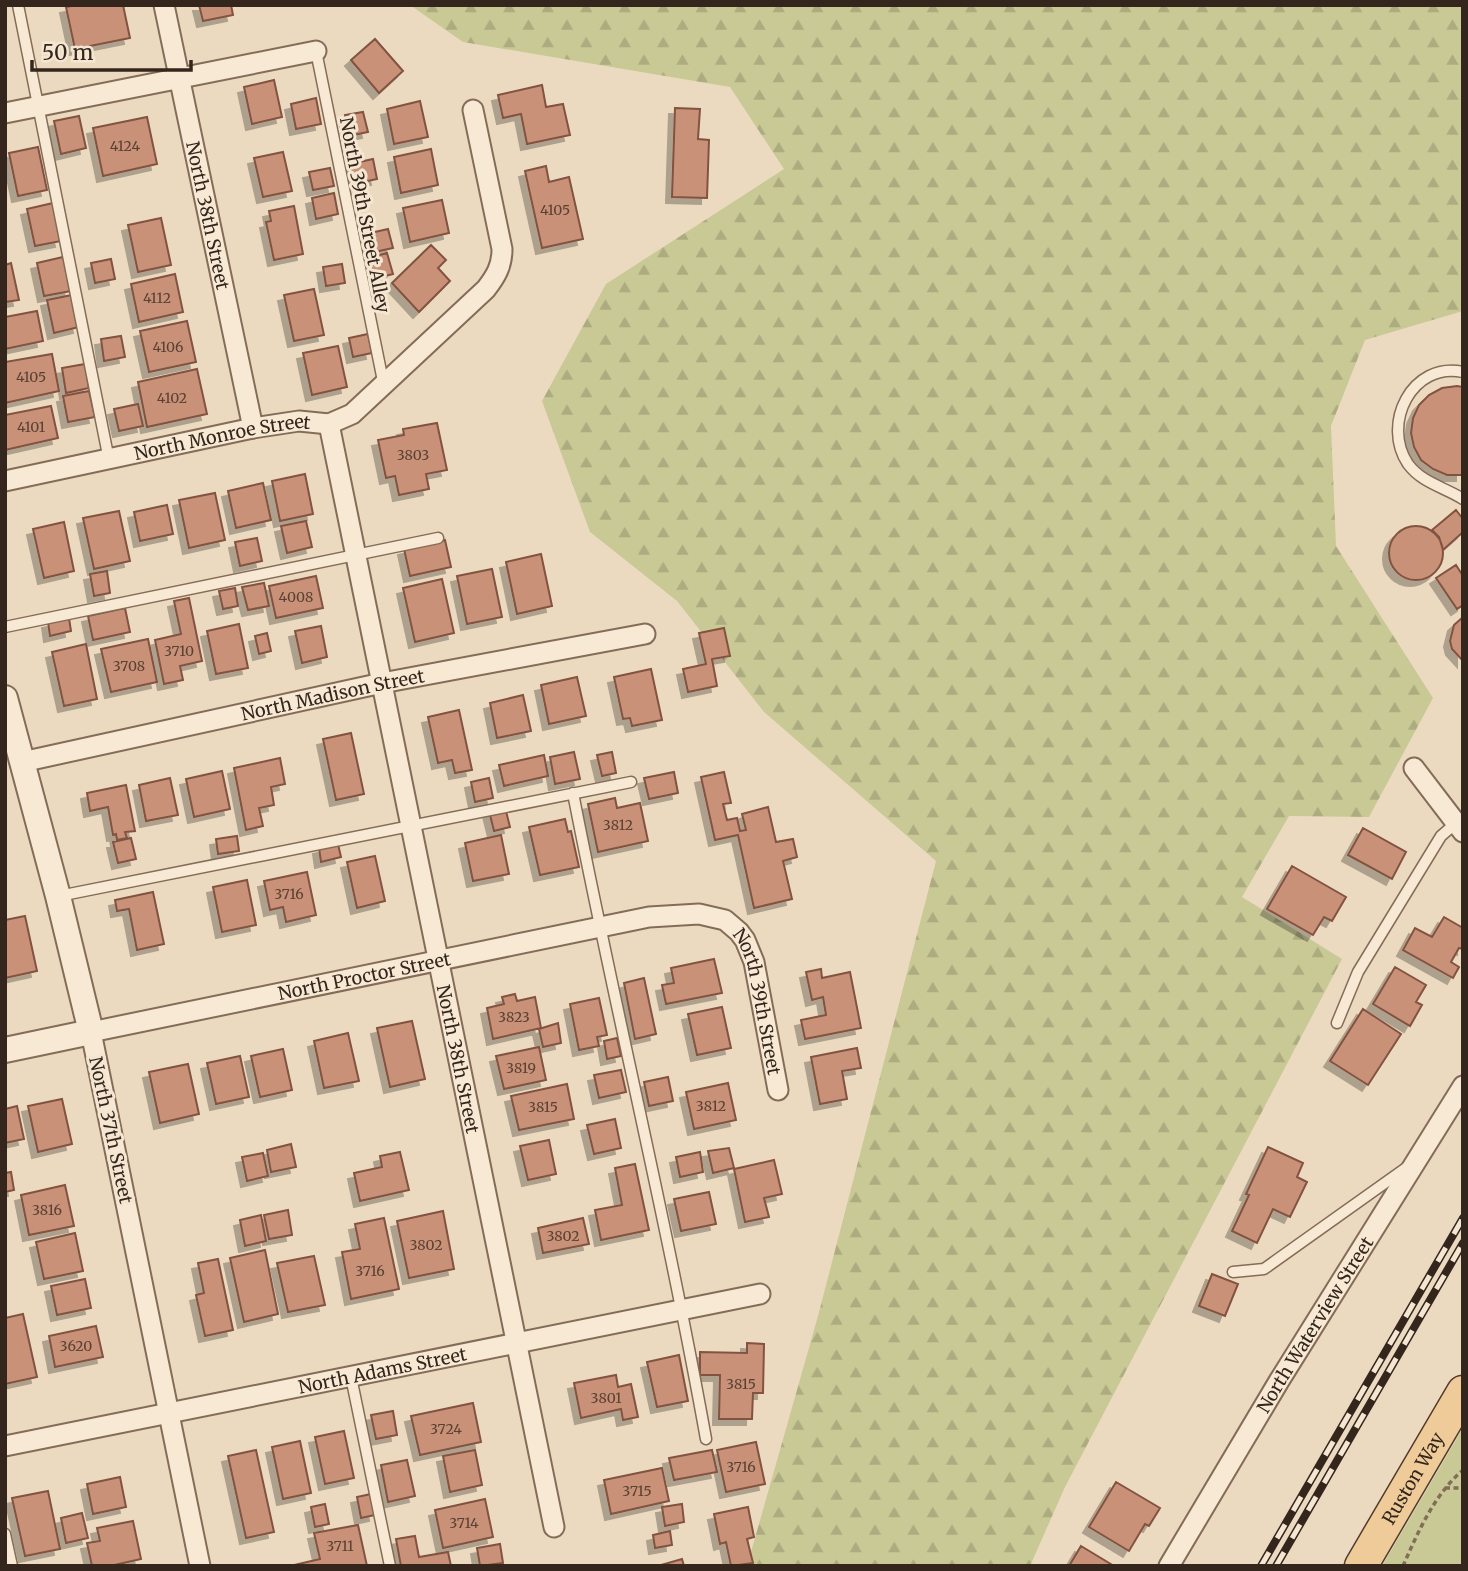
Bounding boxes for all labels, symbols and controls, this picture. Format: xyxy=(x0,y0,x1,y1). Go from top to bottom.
scale bar xyxy=(32,28,191,72)
text: 50 m xyxy=(42,39,93,66)
street label: North 39th Street Alley xyxy=(335,115,395,315)
house number: 4124 xyxy=(110,137,141,155)
street label: North 38th Street xyxy=(181,139,235,292)
house number: 4105 xyxy=(540,201,570,219)
house number: 4112 xyxy=(143,289,171,307)
house number: 4106 xyxy=(153,338,183,356)
house number: 4105 xyxy=(16,368,46,386)
house number: 4102 xyxy=(157,389,187,407)
street label: North Monroe Street xyxy=(132,409,312,465)
house number: 4101 xyxy=(17,418,45,436)
house number: 3803 xyxy=(397,446,429,464)
house number: 4008 xyxy=(279,588,313,606)
house number: 3710 xyxy=(164,642,194,660)
house number: 3708 xyxy=(113,657,145,675)
street label: North Madison Street xyxy=(239,664,426,725)
house number: 3812 xyxy=(603,816,633,834)
house number: 3716 xyxy=(274,885,304,903)
street label: North 39th Street xyxy=(728,923,786,1077)
street label: North Proctor Street xyxy=(276,947,453,1005)
street label: North 38th Street xyxy=(432,983,485,1135)
house number: 3823 xyxy=(498,1008,530,1026)
street label: North 37th Street xyxy=(84,1054,138,1206)
house number: 3819 xyxy=(506,1059,536,1077)
house number: 3812 xyxy=(696,1097,726,1115)
house number: 3815 xyxy=(528,1098,558,1116)
house number: 3816 xyxy=(32,1201,62,1219)
house number: 3802 xyxy=(546,1227,580,1245)
street label: North Waterview Street xyxy=(1251,1232,1378,1417)
house number: 3802 xyxy=(409,1236,443,1254)
house number: 3716 xyxy=(355,1262,385,1280)
house number: 3620 xyxy=(60,1337,92,1355)
street label: North Adams Street xyxy=(296,1342,469,1398)
house number: 3815 xyxy=(726,1375,756,1393)
house number: 3801 xyxy=(591,1389,622,1407)
house number: 3724 xyxy=(430,1420,462,1438)
street label: Ruston Way xyxy=(1377,1427,1449,1528)
house number: 3716 xyxy=(726,1458,756,1476)
house number: 3715 xyxy=(622,1482,652,1500)
house number: 3714 xyxy=(449,1514,479,1532)
house number: 3711 xyxy=(326,1537,354,1555)

